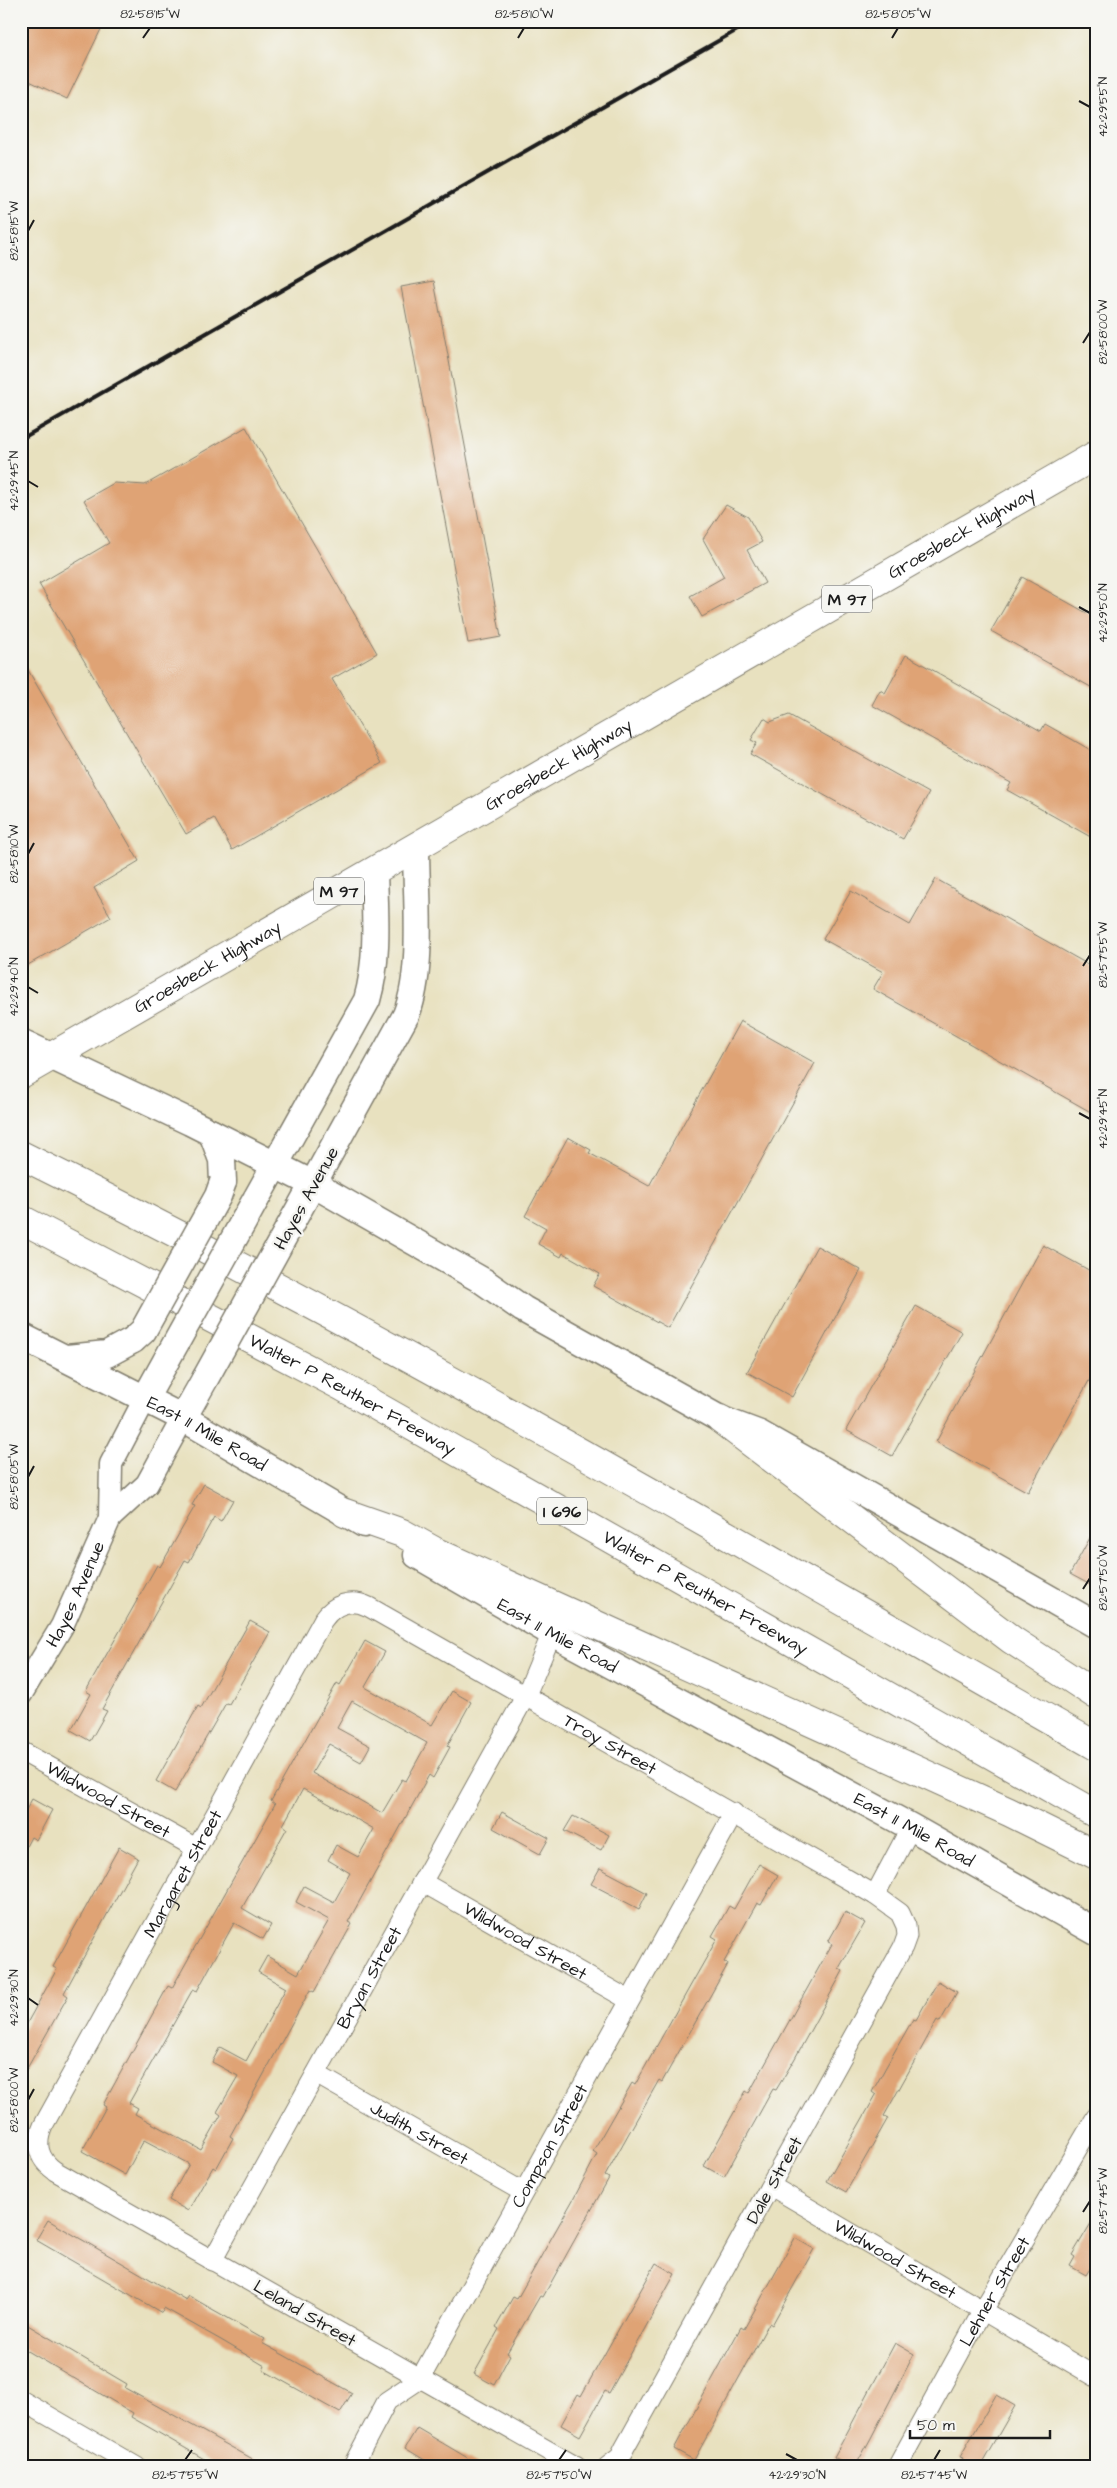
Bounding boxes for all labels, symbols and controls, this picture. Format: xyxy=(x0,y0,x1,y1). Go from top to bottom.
text: 82°58'15"W xyxy=(120,6,181,23)
text: 82°58'10"W xyxy=(495,6,554,23)
text: 82°58'05"W xyxy=(865,6,932,23)
text: 42°29'55"N xyxy=(1095,76,1112,137)
text: 82°58'15"W xyxy=(6,200,23,261)
text: 82°58'00"W xyxy=(1095,299,1112,364)
text: 42°29'45"N xyxy=(6,450,23,511)
street label: Groesbeck Highway xyxy=(883,481,1040,585)
text: 42°29'50"N xyxy=(1095,583,1112,643)
road number: M 97 xyxy=(822,586,872,612)
street label: Groesbeck Highway xyxy=(480,713,637,817)
text: 82°58'10"W xyxy=(6,824,23,883)
road number: M 97 xyxy=(314,878,364,904)
street label: Groesbeck Highway xyxy=(129,915,286,1019)
text: 82°57'55"W xyxy=(1095,921,1112,988)
text: 42°29'40"N xyxy=(6,957,23,1017)
text: 42°29'45"N xyxy=(1095,1088,1112,1149)
street label: Hayes Avenue xyxy=(268,1142,346,1255)
street label: Walter P Reuther Freeway xyxy=(245,1328,460,1462)
street label: East 11 Mile Road xyxy=(143,1390,271,1477)
text: 82°58'05"W xyxy=(6,1443,23,1510)
road number: I 696 xyxy=(537,1498,587,1524)
street label: Walter P Reuther Freeway xyxy=(598,1525,813,1662)
street label: Hayes Avenue xyxy=(40,1537,111,1652)
text: 82°57'50"W xyxy=(1095,1545,1112,1611)
street label: East 11 Mile Road xyxy=(493,1592,622,1679)
street label: Troy Street xyxy=(559,1708,662,1782)
street label: Wildwood Street xyxy=(42,1755,176,1845)
street label: East 11 Mile Road xyxy=(849,1786,979,1873)
street label: Margaret Street xyxy=(138,1805,229,1942)
street label: Wildwood Street xyxy=(459,1896,592,1987)
street label: Bryan Street xyxy=(331,1922,408,2034)
text: 42°29'30"N xyxy=(6,1969,23,2027)
text: 82°58'00"W xyxy=(6,2067,23,2132)
street label: Compson Street xyxy=(505,2079,595,2212)
street label: Judith Street xyxy=(365,2095,474,2172)
street label: Dale Street xyxy=(740,2132,809,2228)
text: 82°57'45"W xyxy=(1095,2167,1112,2234)
street label: Wildwood Street xyxy=(829,2214,962,2306)
street label: Lehner Street xyxy=(954,2231,1037,2351)
street label: Leland Street xyxy=(249,2274,361,2353)
scale bar xyxy=(910,2408,1050,2440)
text: 50 m xyxy=(917,2415,955,2436)
text: 82°57'55"W xyxy=(152,2467,219,2484)
text: 82°57'50"W xyxy=(526,2467,592,2484)
text: 42°29'30"N xyxy=(768,2467,826,2484)
text: 82°57'45"W xyxy=(901,2467,968,2484)

